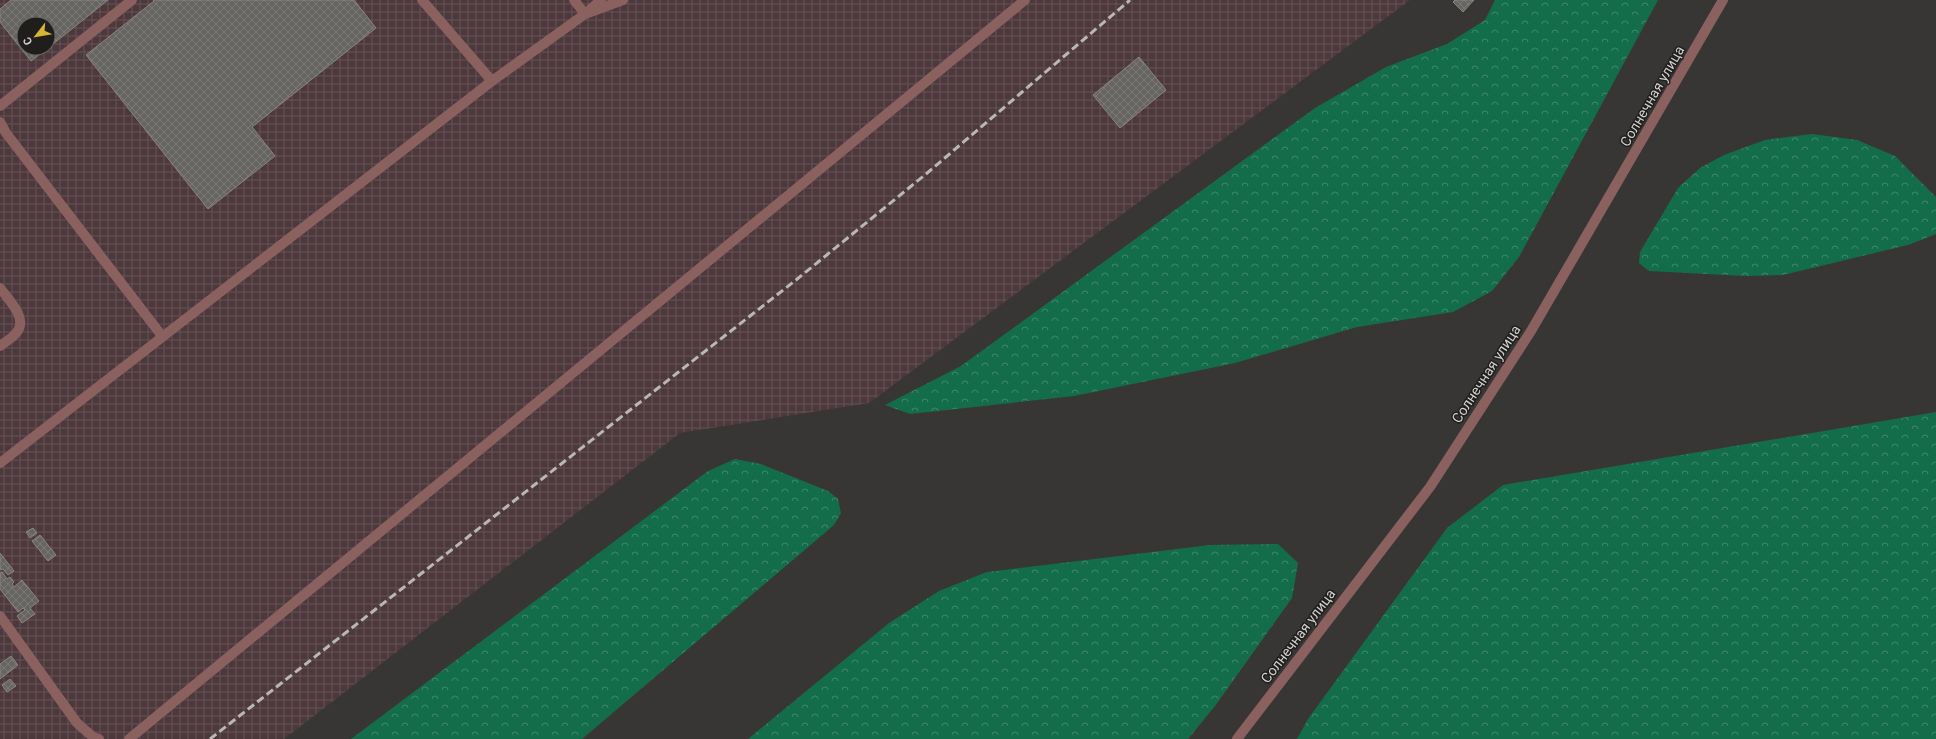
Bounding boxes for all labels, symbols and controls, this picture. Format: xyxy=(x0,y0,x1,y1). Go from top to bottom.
north arrow xyxy=(16,16,56,56)
text: С xyxy=(20,34,35,47)
street label: Солнечная улица xyxy=(1617,43,1687,149)
street label: Солнечная улица xyxy=(1448,322,1524,426)
street label: Солнечная улица xyxy=(1257,586,1339,686)

